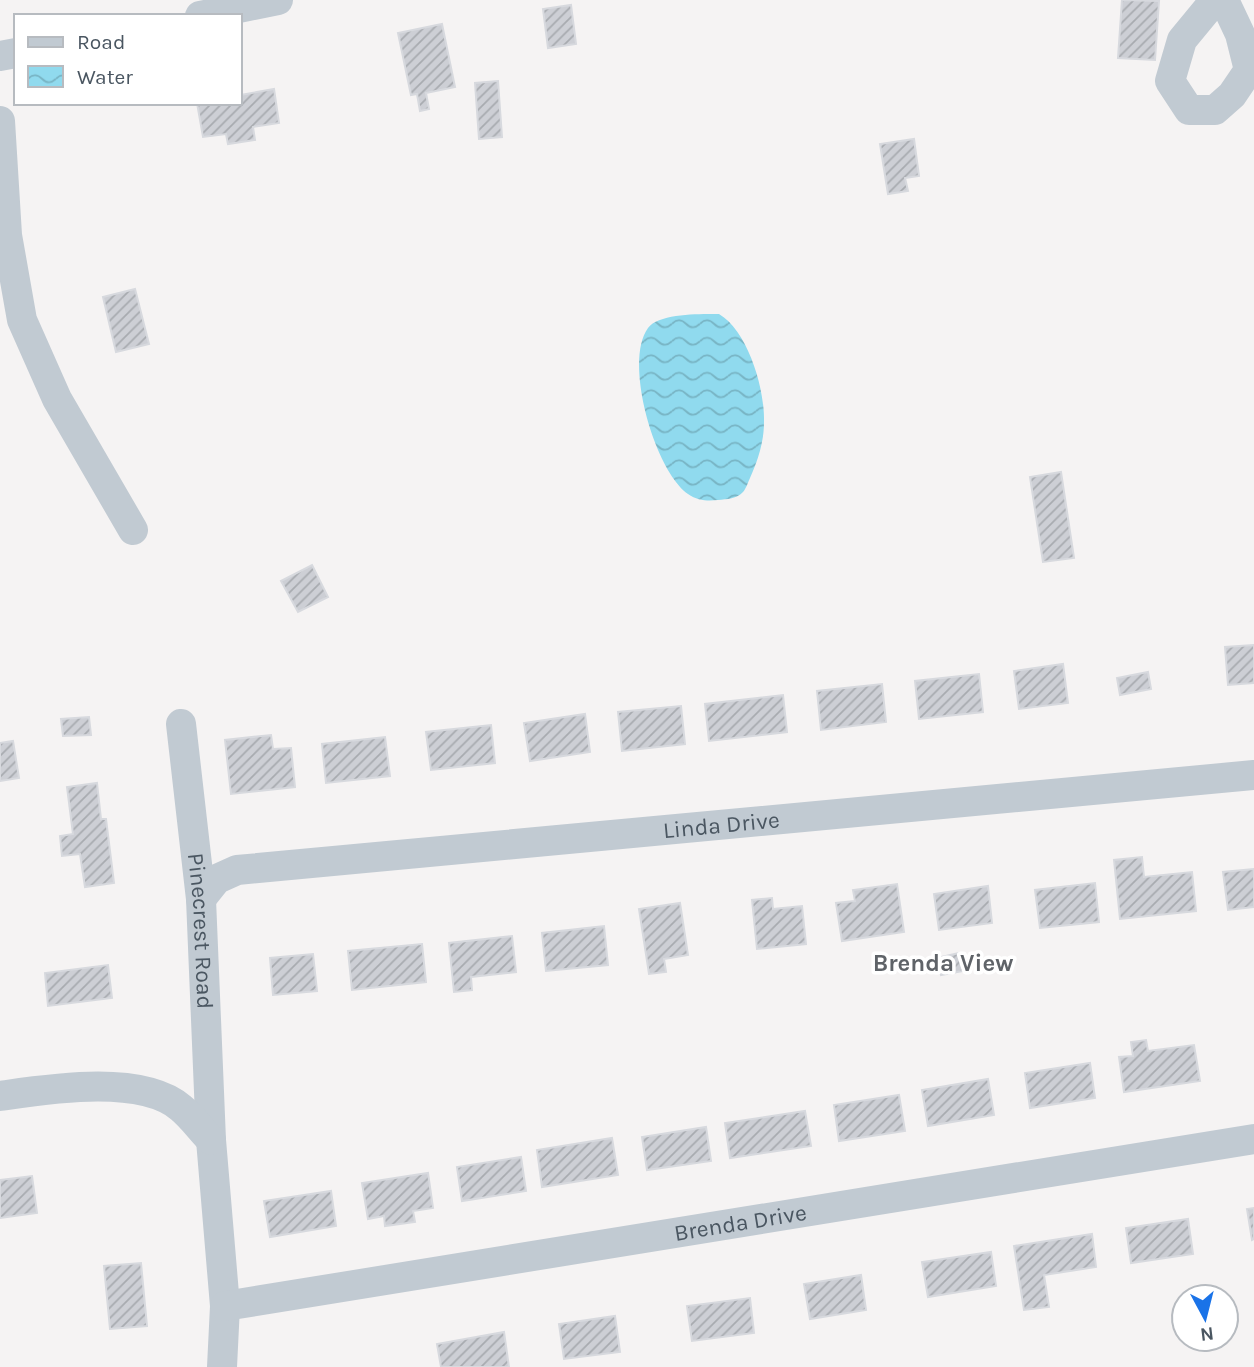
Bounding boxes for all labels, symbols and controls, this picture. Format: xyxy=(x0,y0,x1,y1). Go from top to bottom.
legend xyxy=(14,14,242,105)
text: Road xyxy=(77,30,125,54)
text: Water xyxy=(77,65,133,89)
street label: Linda Drive xyxy=(662,806,781,844)
street label: Pinecrest Road xyxy=(182,851,219,1010)
district label: Brenda View xyxy=(873,949,1013,977)
street label: Brenda Drive xyxy=(672,1198,808,1246)
north arrow xyxy=(1170,1283,1240,1353)
text: N xyxy=(1199,1322,1215,1346)

